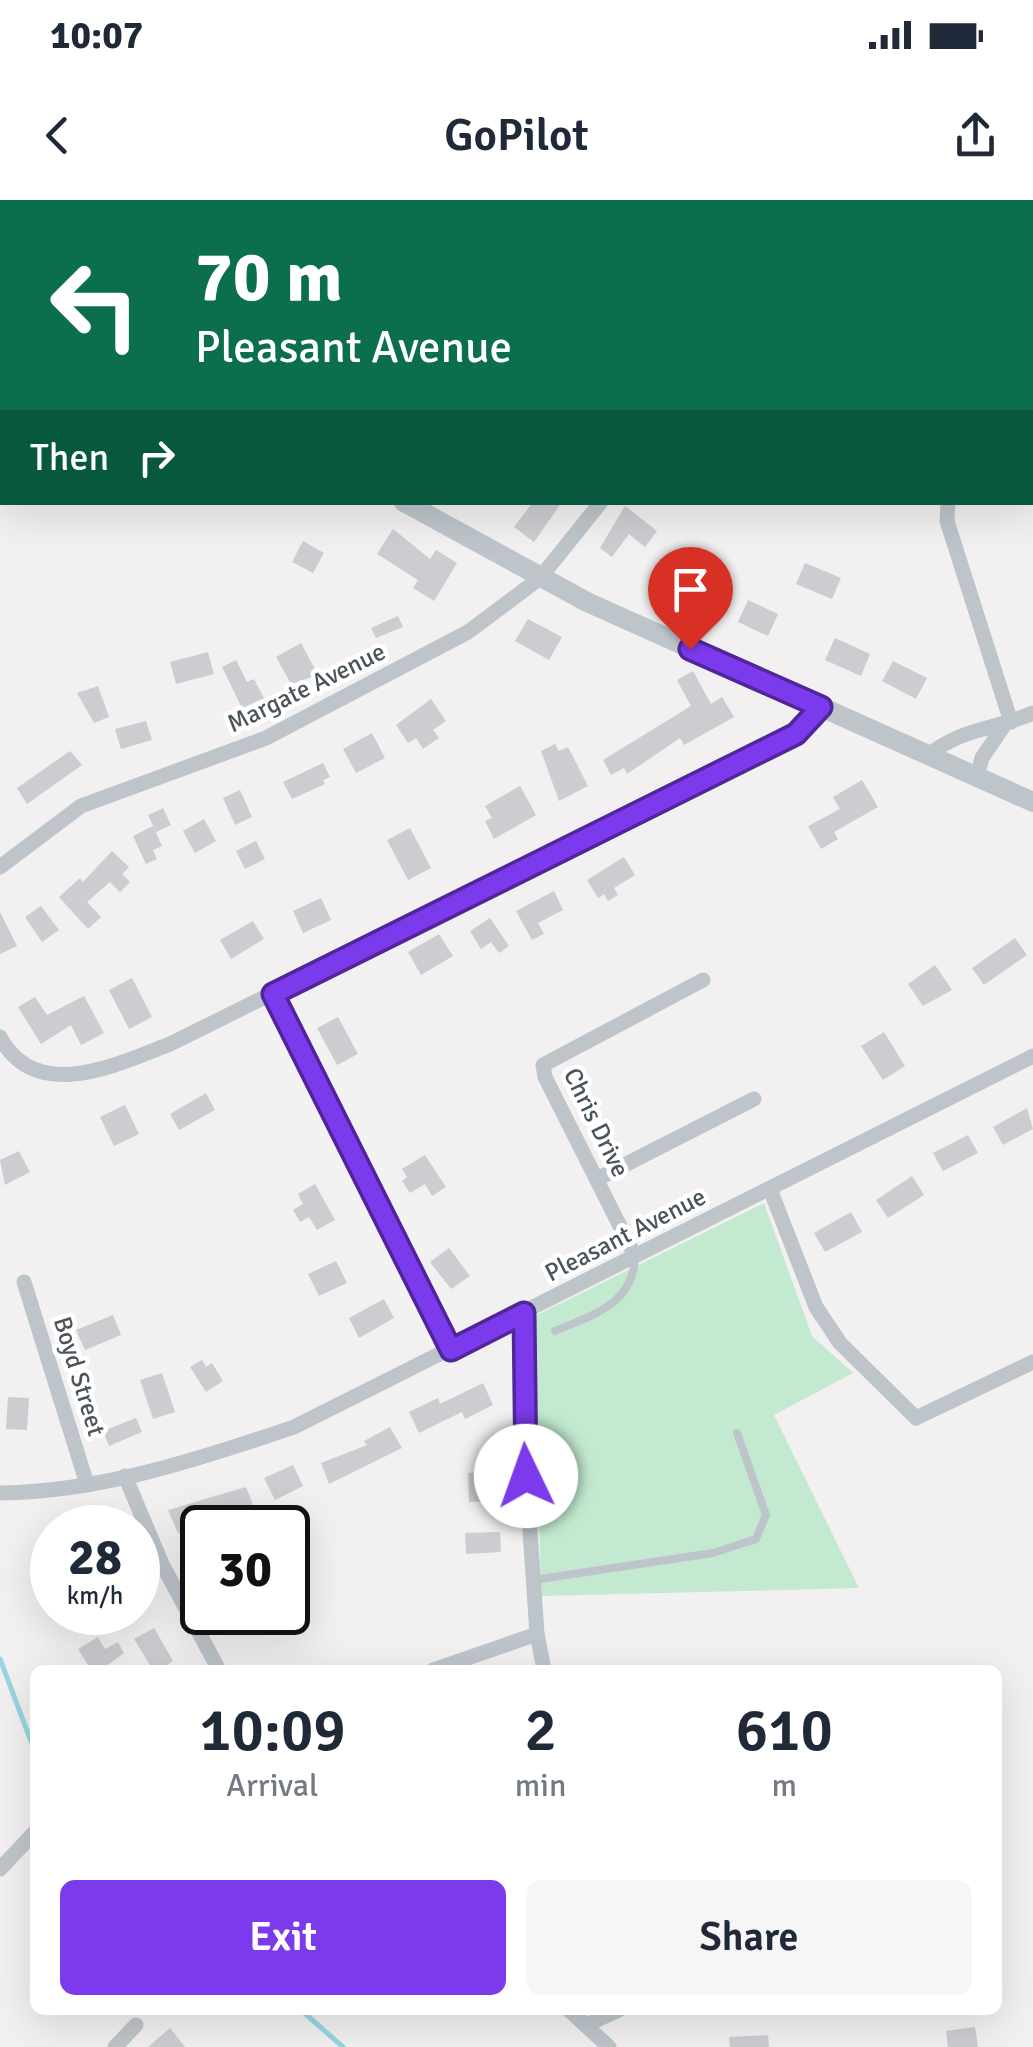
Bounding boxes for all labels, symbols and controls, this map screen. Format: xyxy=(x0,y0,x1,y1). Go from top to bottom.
text: 10:07 xyxy=(50,12,143,59)
icon: back xyxy=(30,108,85,163)
text: GoPilot xyxy=(444,108,589,163)
icon: share xyxy=(948,108,1003,163)
text: 70 m xyxy=(195,234,343,320)
icon: left xyxy=(30,240,160,370)
text: Pleasant Avenue xyxy=(195,320,512,375)
icon: right xyxy=(129,430,184,485)
text: Then xyxy=(30,434,109,481)
pin xyxy=(648,547,733,650)
icon: arrive xyxy=(663,562,718,617)
street label: Margate Avenue xyxy=(222,636,390,739)
street label: Chris Drive xyxy=(557,1063,636,1182)
street label: Pleasant Avenue xyxy=(540,1181,711,1288)
street label: Boyd Street xyxy=(47,1313,112,1440)
position arrow xyxy=(474,1424,578,1528)
speed limit sign: 30 xyxy=(180,1505,310,1635)
text: 28 xyxy=(68,1527,122,1589)
text: km/h xyxy=(67,1580,123,1611)
text: 10:09 xyxy=(199,1694,346,1768)
text: 2 xyxy=(524,1694,557,1768)
text: 610 xyxy=(736,1694,833,1768)
text: Arrival xyxy=(226,1766,319,1805)
text: min xyxy=(515,1766,566,1805)
text: m xyxy=(771,1766,797,1805)
button: Exit xyxy=(60,1880,506,1995)
button: Share xyxy=(526,1880,972,1995)

